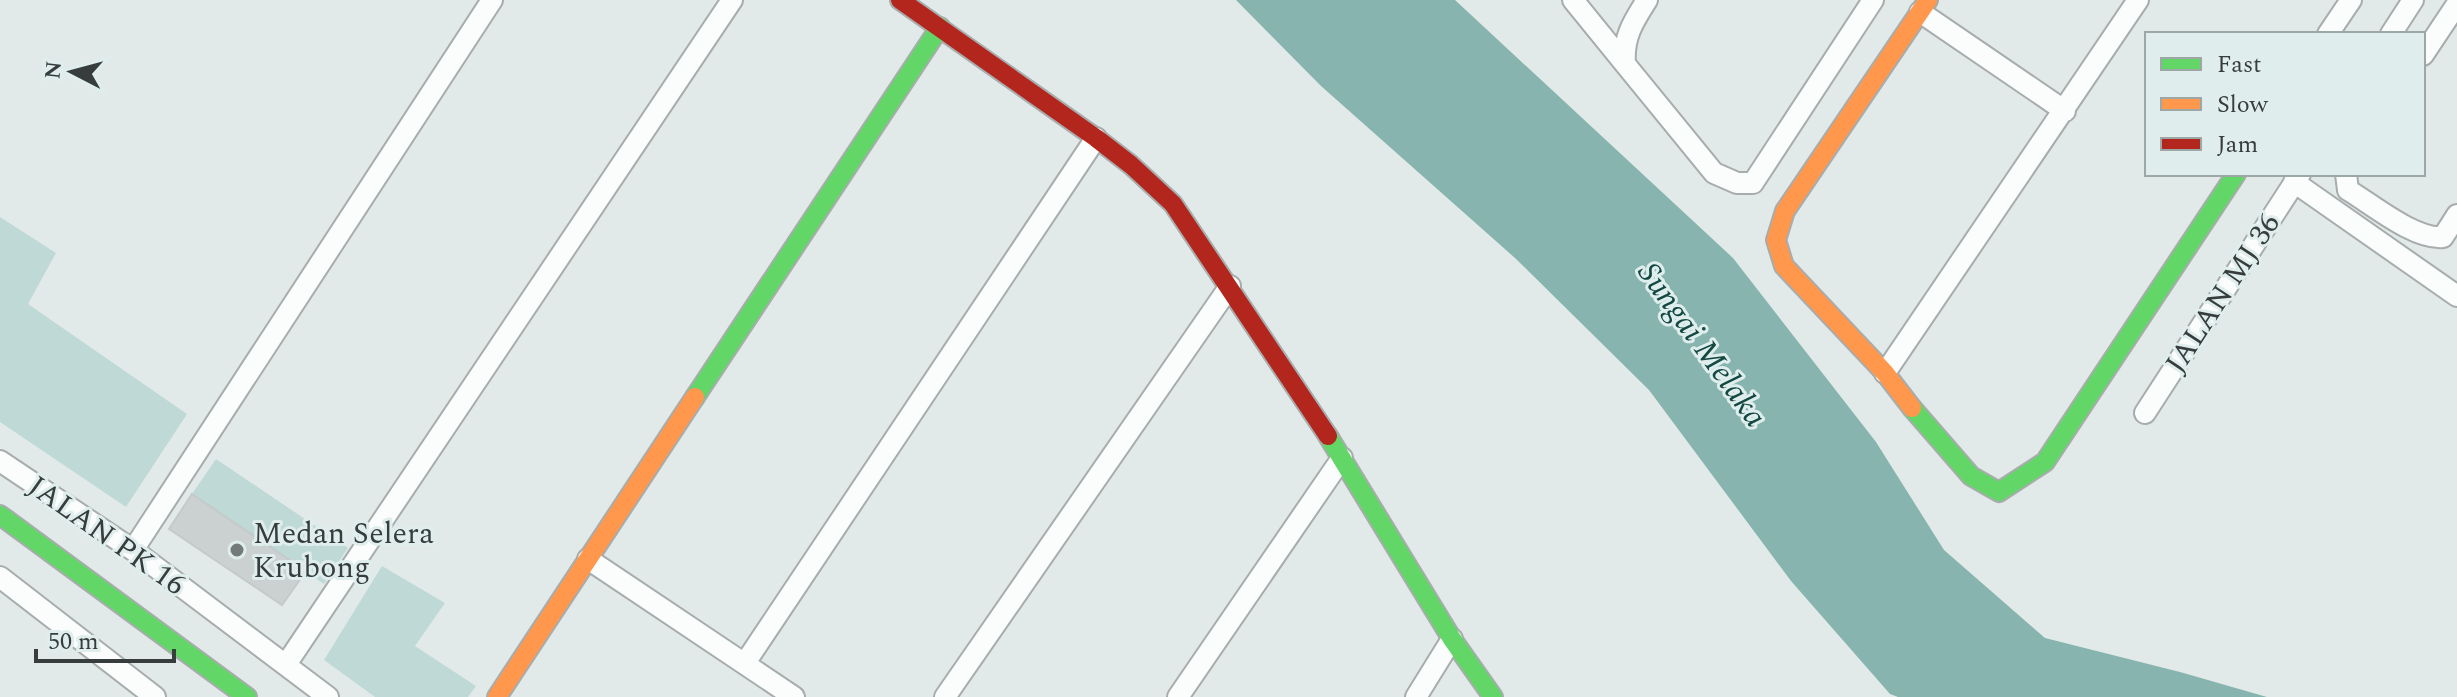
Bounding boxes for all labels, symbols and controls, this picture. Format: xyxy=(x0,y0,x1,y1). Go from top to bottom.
north arrow xyxy=(32,32,112,112)
legend xyxy=(2145,32,2425,176)
text: Fast xyxy=(2217,47,2262,83)
text: N xyxy=(36,59,71,81)
text: Slow xyxy=(2217,87,2269,123)
text: Jam xyxy=(2217,127,2258,163)
street label: JALAN MJ 36 xyxy=(2154,204,2292,383)
water label: Sungai Melaka xyxy=(1625,252,1779,438)
street label: JALAN PK 16 xyxy=(18,464,195,607)
place label: Medan Selera Krubong xyxy=(253,511,434,591)
marker: Medan Selera Krubong xyxy=(228,541,246,559)
scale bar xyxy=(36,613,174,663)
text: 50 m xyxy=(48,624,99,660)

